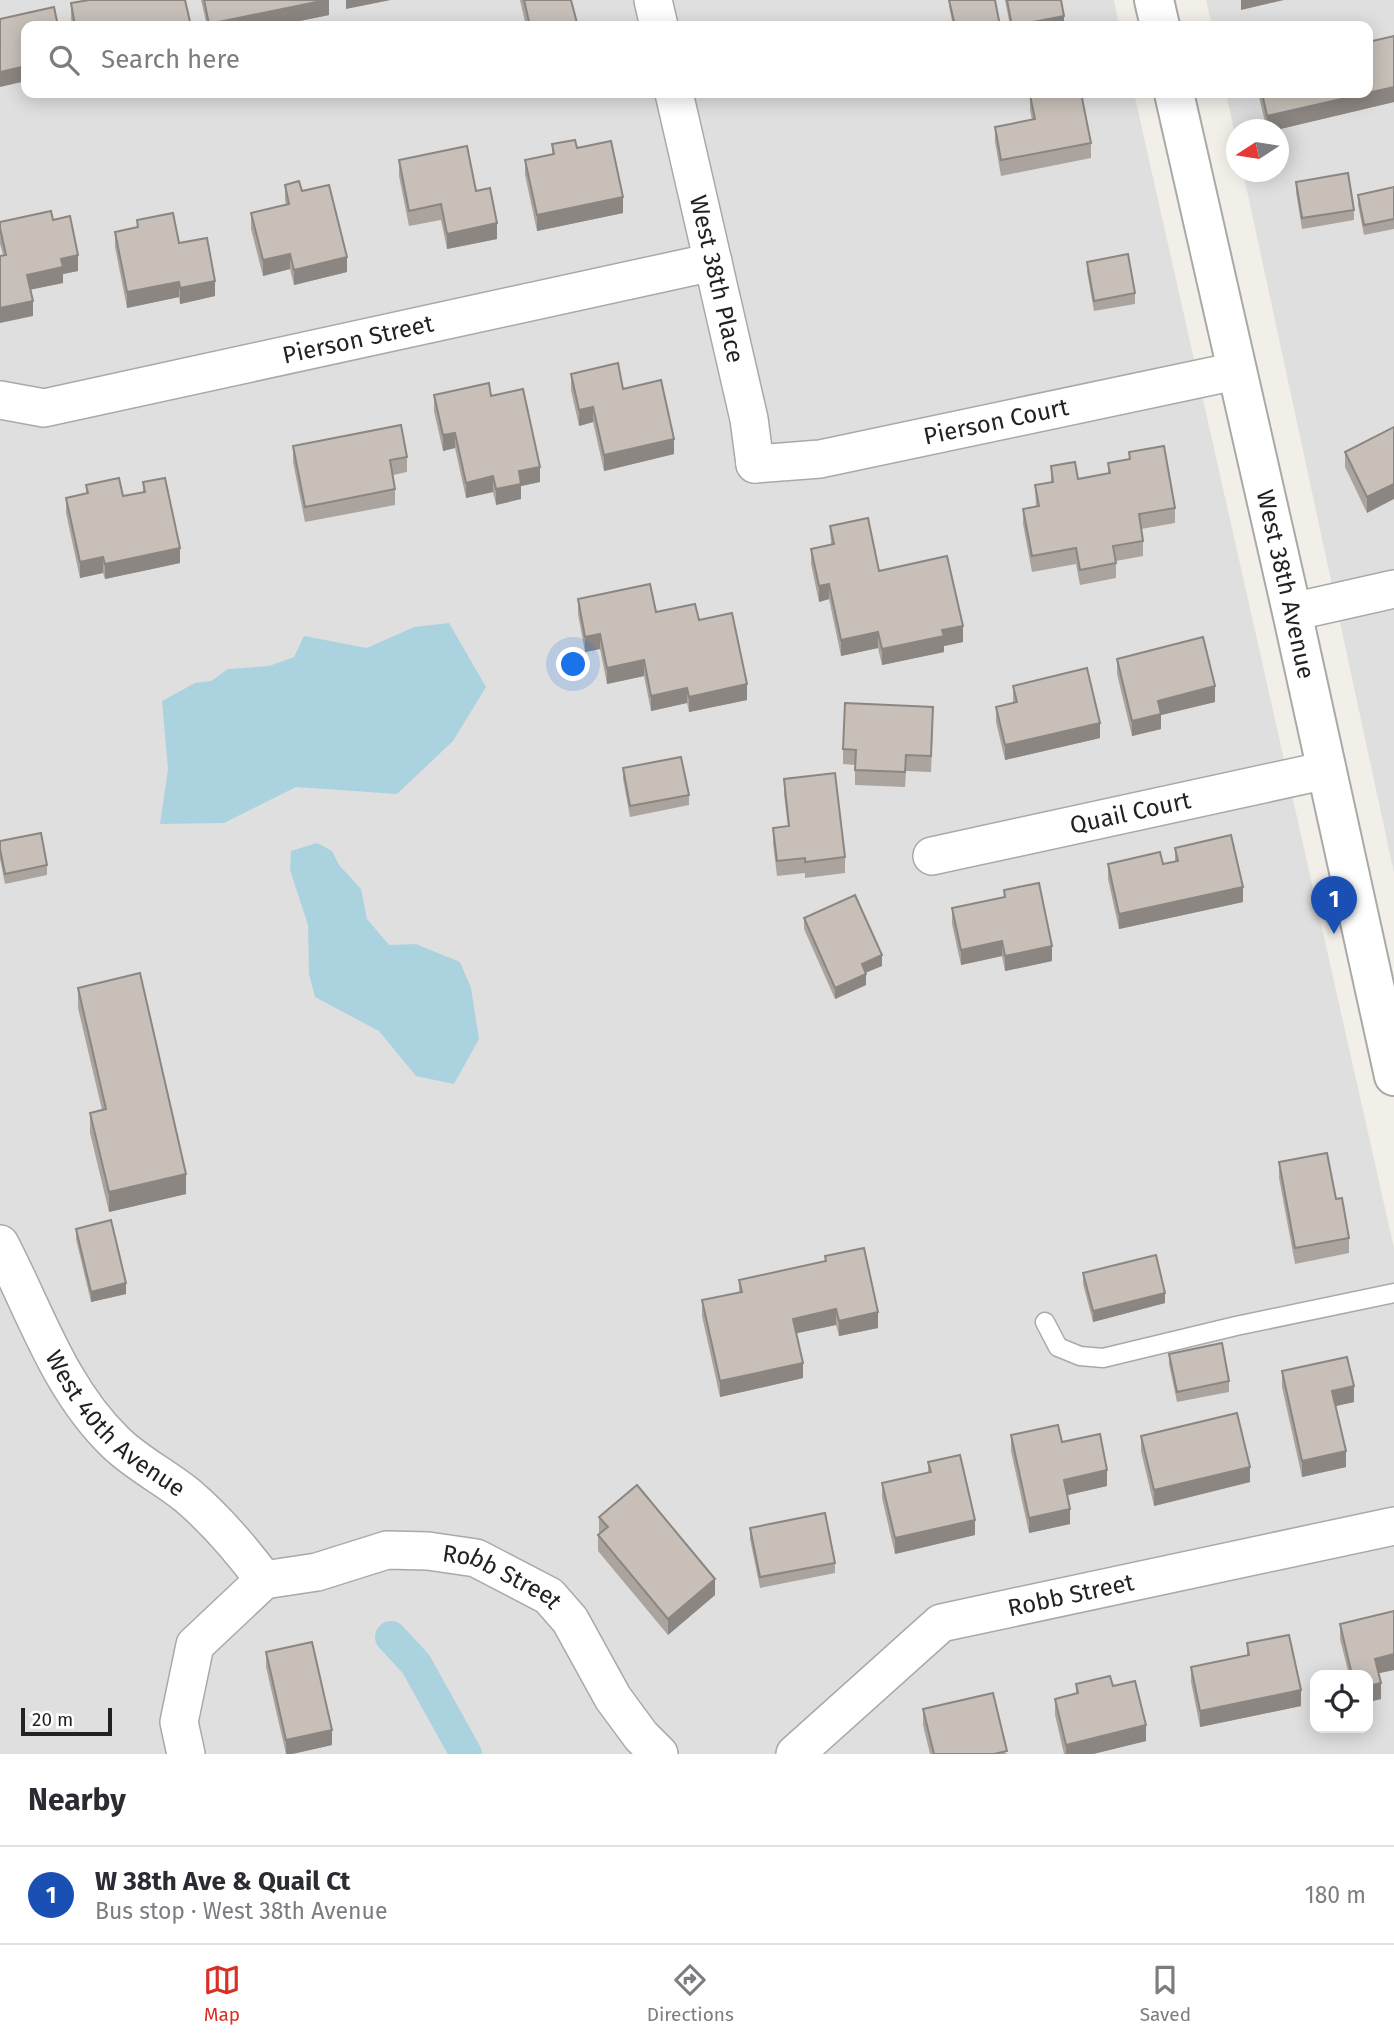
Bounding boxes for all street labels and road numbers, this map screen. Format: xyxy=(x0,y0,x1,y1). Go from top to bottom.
street label: West 38th Place xyxy=(684,193,750,366)
street label: Pierson Street xyxy=(280,309,436,370)
street label: Pierson Court xyxy=(921,393,1071,451)
street label: West 38th Avenue xyxy=(1251,487,1320,682)
street label: Quail Court xyxy=(1067,786,1194,840)
street label: West 40th Avenue xyxy=(39,1346,191,1503)
street label: Robb Street xyxy=(441,1539,568,1615)
street label: Robb Street xyxy=(1005,1568,1137,1622)

